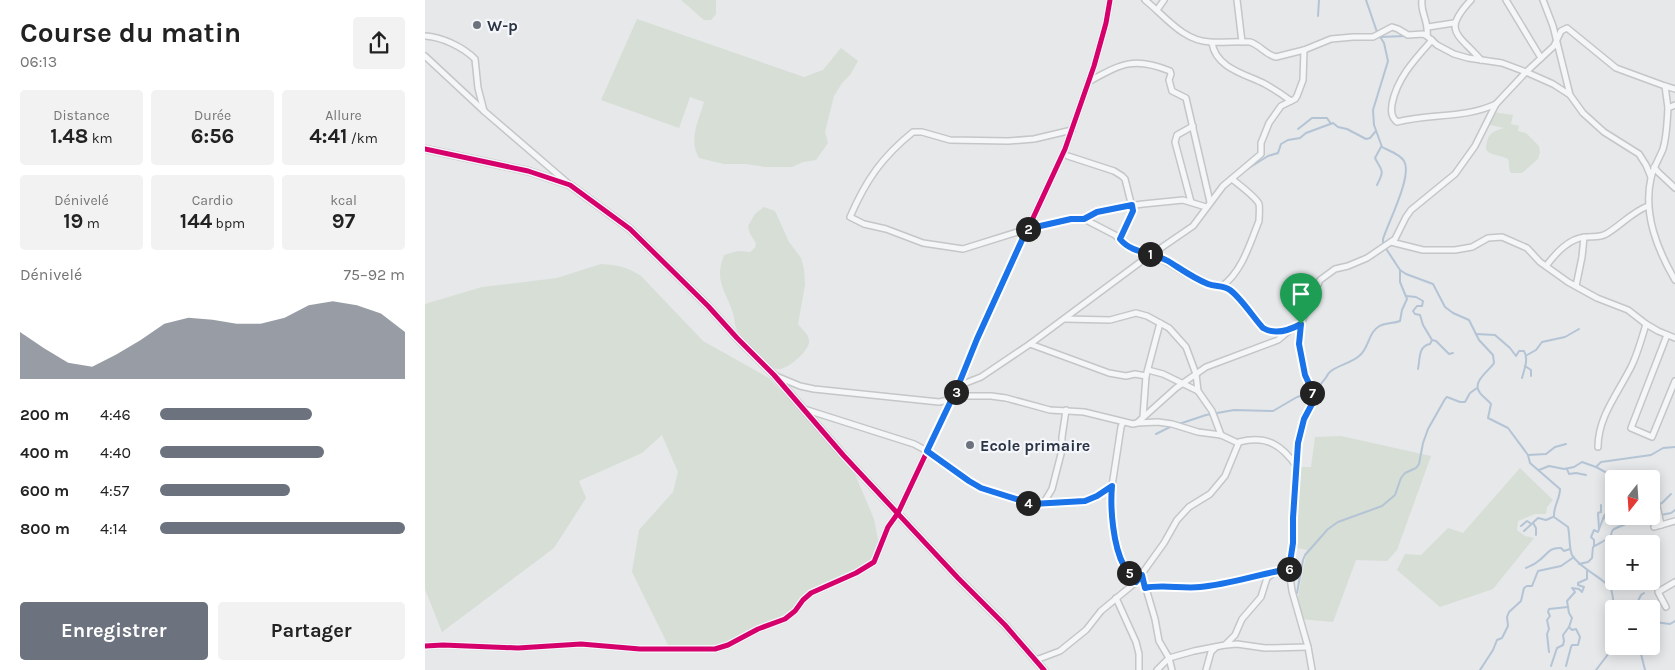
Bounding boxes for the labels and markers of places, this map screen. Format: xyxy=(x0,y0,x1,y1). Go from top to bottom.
place label: W-p xyxy=(487,16,518,35)
marker: W-p xyxy=(471,19,483,31)
pin: 2 xyxy=(1015,216,1041,242)
pin: 1 xyxy=(1137,242,1163,266)
pin xyxy=(1280,273,1322,324)
pin: 3 xyxy=(943,380,969,404)
pin: 7 xyxy=(1299,380,1325,406)
place label: Ecole primaire xyxy=(980,436,1090,455)
marker: Ecole primaire xyxy=(964,439,976,451)
pin: 4 xyxy=(1015,490,1041,516)
pin: 6 xyxy=(1277,556,1301,582)
pin: 5 xyxy=(1117,560,1141,586)

